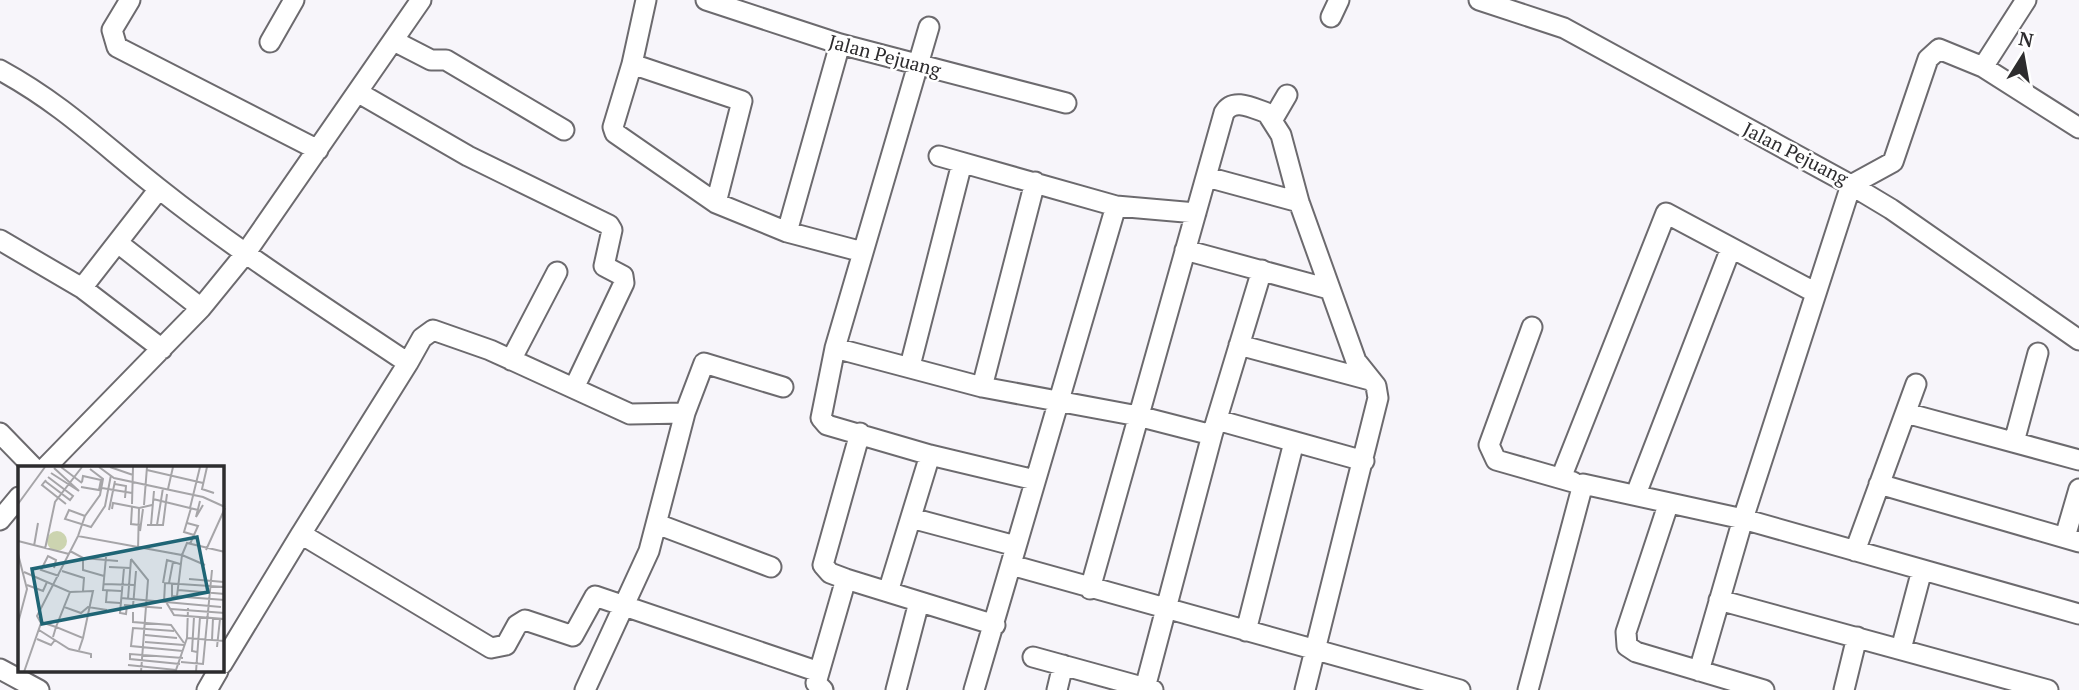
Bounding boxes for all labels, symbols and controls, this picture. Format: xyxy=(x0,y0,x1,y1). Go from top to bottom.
north arrow xyxy=(1988,21,2058,91)
text: N xyxy=(2017,25,2036,53)
street label: Jalan Pejuang xyxy=(826,28,945,82)
street label: Jalan Pejuang xyxy=(1739,116,1854,191)
inset map xyxy=(18,466,224,672)

